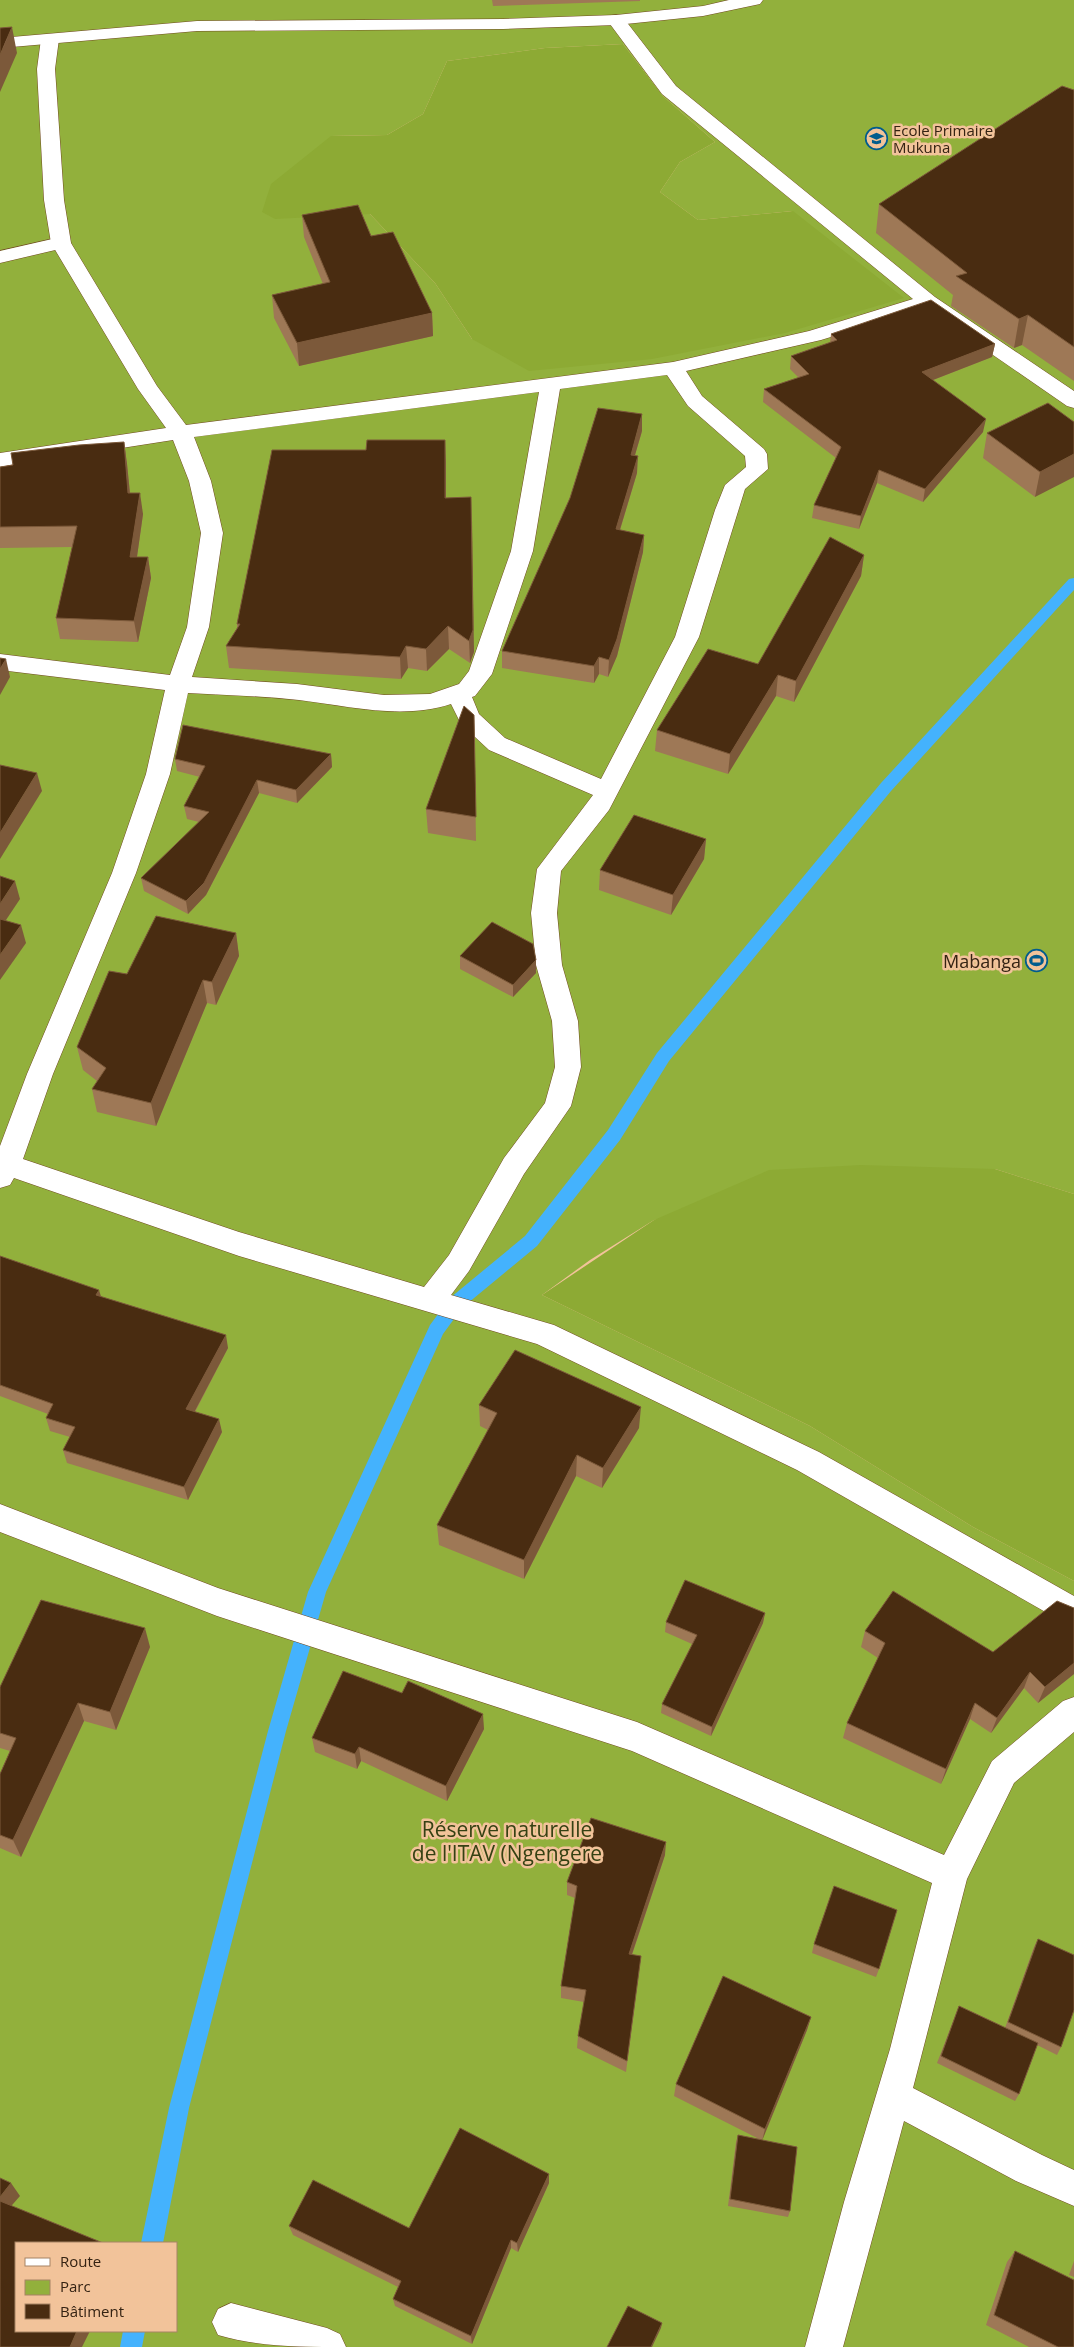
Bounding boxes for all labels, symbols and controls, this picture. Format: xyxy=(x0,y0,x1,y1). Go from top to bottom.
place label: Ecole Primaire Mukuna xyxy=(893,120,993,157)
school or university icon: Ecole Primaire Mukuna xyxy=(865,127,889,151)
place label: Mabanga xyxy=(943,949,1021,973)
sports icon: Mabanga xyxy=(1025,949,1049,973)
park label: Réserve naturelle de l'ITAV (Ngengere xyxy=(412,1815,602,1867)
legend xyxy=(15,2242,178,2332)
text: Route xyxy=(60,2251,101,2271)
text: Parc xyxy=(60,2276,91,2296)
text: Bâtiment xyxy=(60,2301,124,2321)

